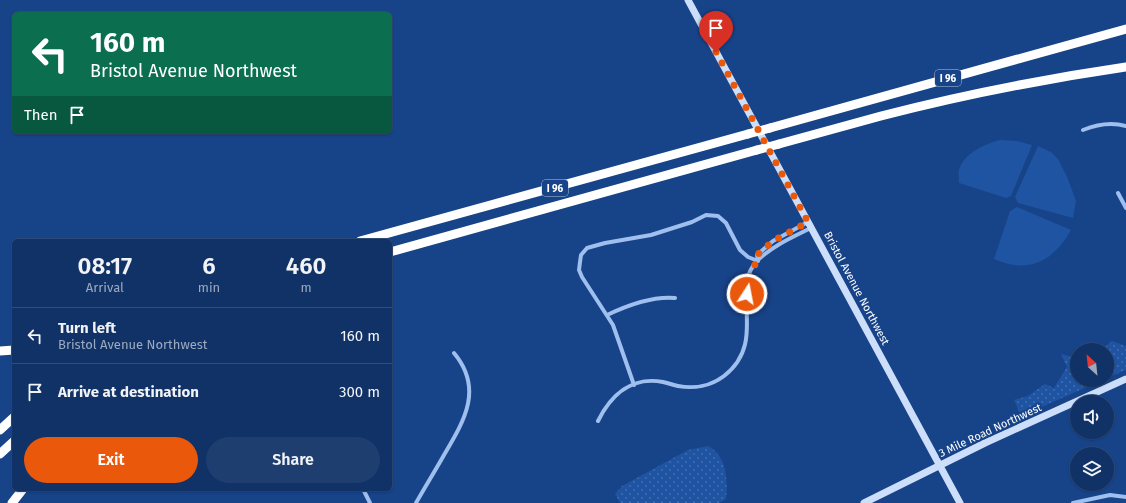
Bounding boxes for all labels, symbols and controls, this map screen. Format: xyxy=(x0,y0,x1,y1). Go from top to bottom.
pin xyxy=(699,11,733,52)
icon: arrive xyxy=(705,17,727,39)
text: 160 m xyxy=(90,26,165,59)
icon: left xyxy=(24,28,76,80)
text: Bristol Avenue Northwest xyxy=(90,60,297,82)
road number: I 96 xyxy=(935,70,961,86)
icon: arrive xyxy=(66,104,88,126)
text: Then xyxy=(24,106,58,124)
road number: I 96 xyxy=(542,180,568,196)
street label: Bristol Avenue Northwest xyxy=(821,229,892,347)
text: 08:17 xyxy=(78,252,132,280)
text: 6 xyxy=(202,252,216,280)
text: 460 xyxy=(286,252,326,280)
position arrow xyxy=(726,273,768,315)
text: Arrival xyxy=(86,280,124,295)
text: min xyxy=(198,280,220,295)
text: m xyxy=(301,280,312,295)
text: Turn left xyxy=(58,319,116,337)
icon: left xyxy=(24,325,46,347)
text: 160 m xyxy=(340,327,380,345)
text: Bristol Avenue Northwest xyxy=(58,337,208,352)
north arrow xyxy=(1070,343,1114,387)
map controls xyxy=(1070,343,1114,491)
icon: arrive xyxy=(24,381,46,403)
text: Arrive at destination xyxy=(58,383,199,401)
text: 300 m xyxy=(339,383,380,401)
button: sound xyxy=(1070,395,1114,439)
street label: 3 Mile Road Northwest xyxy=(937,401,1044,460)
button: Exit xyxy=(24,437,198,483)
button: Share xyxy=(206,437,380,483)
button: layers xyxy=(1070,447,1114,491)

